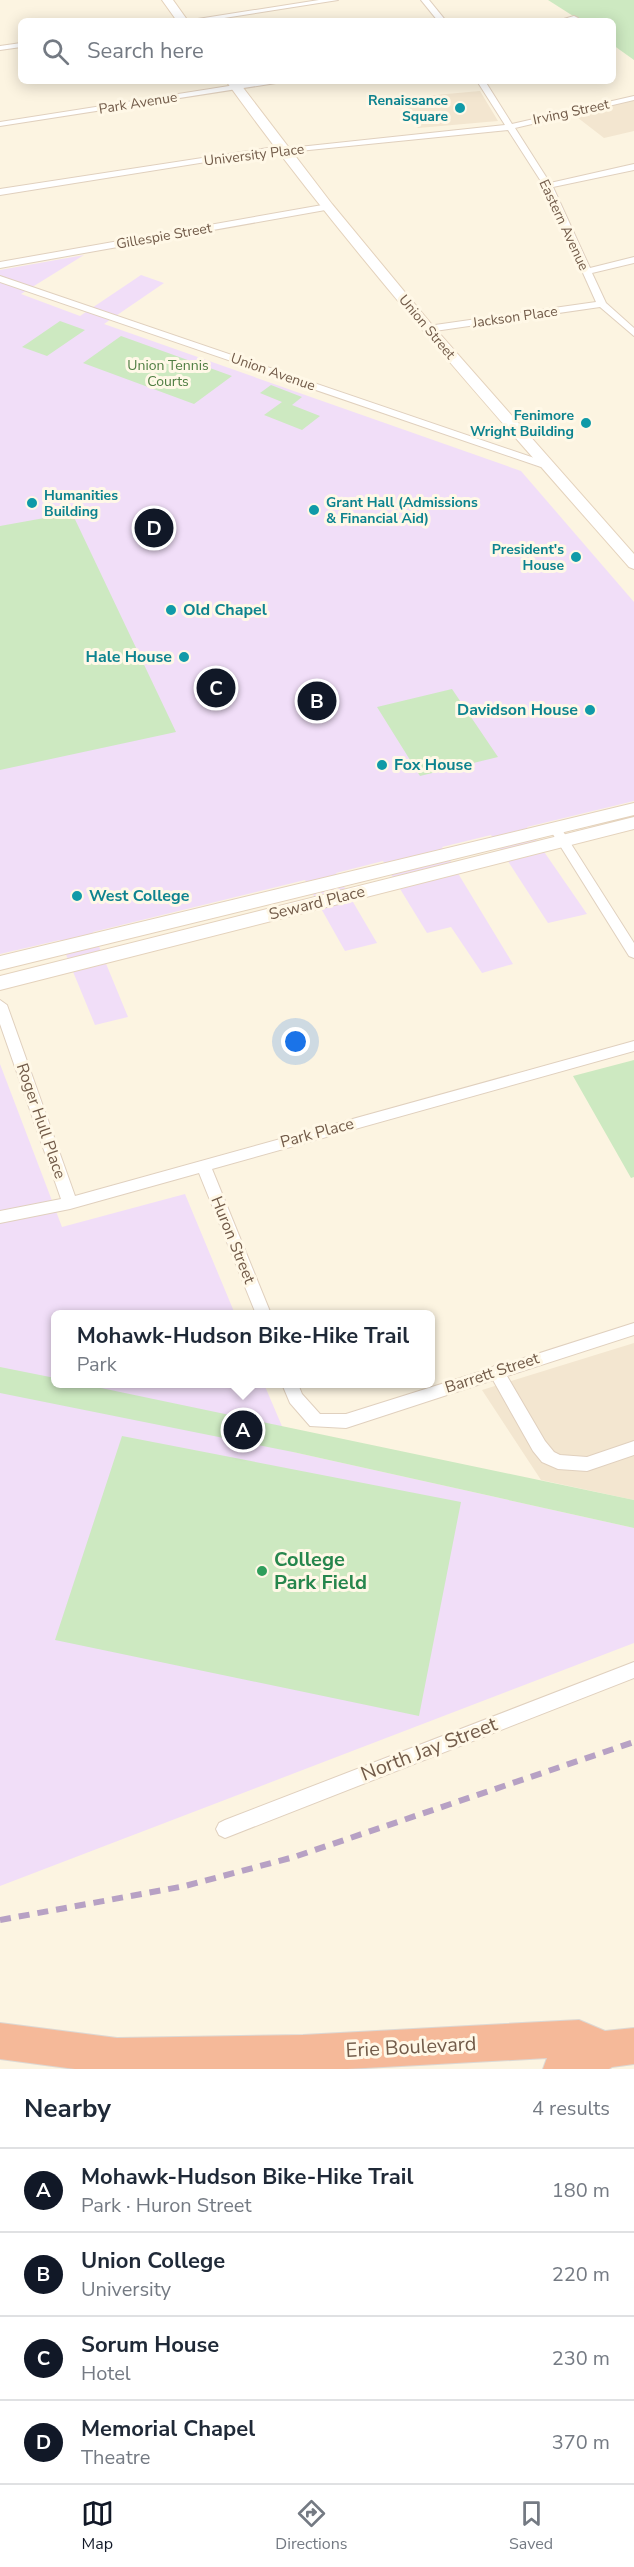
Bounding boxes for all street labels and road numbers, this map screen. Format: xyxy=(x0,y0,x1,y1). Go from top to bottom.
street label: Park Avenue xyxy=(97,87,179,119)
street label: Irving Street xyxy=(531,95,611,129)
street label: University Place xyxy=(203,139,305,171)
street label: Eastern Avenue xyxy=(535,176,593,274)
street label: Gillespie Street xyxy=(115,218,213,254)
street label: Union Street xyxy=(394,291,460,363)
street label: Jackson Place xyxy=(470,302,559,333)
street label: Union Avenue xyxy=(228,349,318,395)
street label: Seward Place xyxy=(267,880,367,926)
street label: Roger Hull Place xyxy=(11,1060,71,1182)
street label: Park Place xyxy=(278,1113,356,1153)
street label: Huron Street xyxy=(205,1193,261,1287)
street label: Barrett Street xyxy=(442,1347,542,1399)
street label: North Jay Street xyxy=(357,1710,502,1787)
street label: Erie Boulevard xyxy=(345,2030,477,2064)

